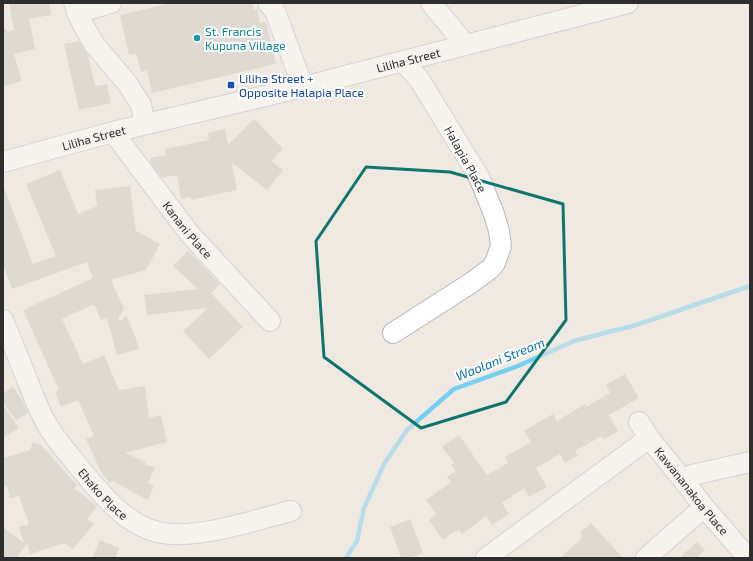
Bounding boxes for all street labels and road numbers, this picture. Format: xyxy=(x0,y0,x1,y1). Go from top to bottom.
street label: Liliha Street xyxy=(375,45,442,75)
street label: Liliha Street xyxy=(60,122,127,153)
street label: Halapia Place xyxy=(442,124,490,194)
street label: Kanani Place xyxy=(160,198,215,261)
street label: Kawananakoa Place xyxy=(652,444,732,538)
street label: Ehako Place xyxy=(76,465,131,522)

